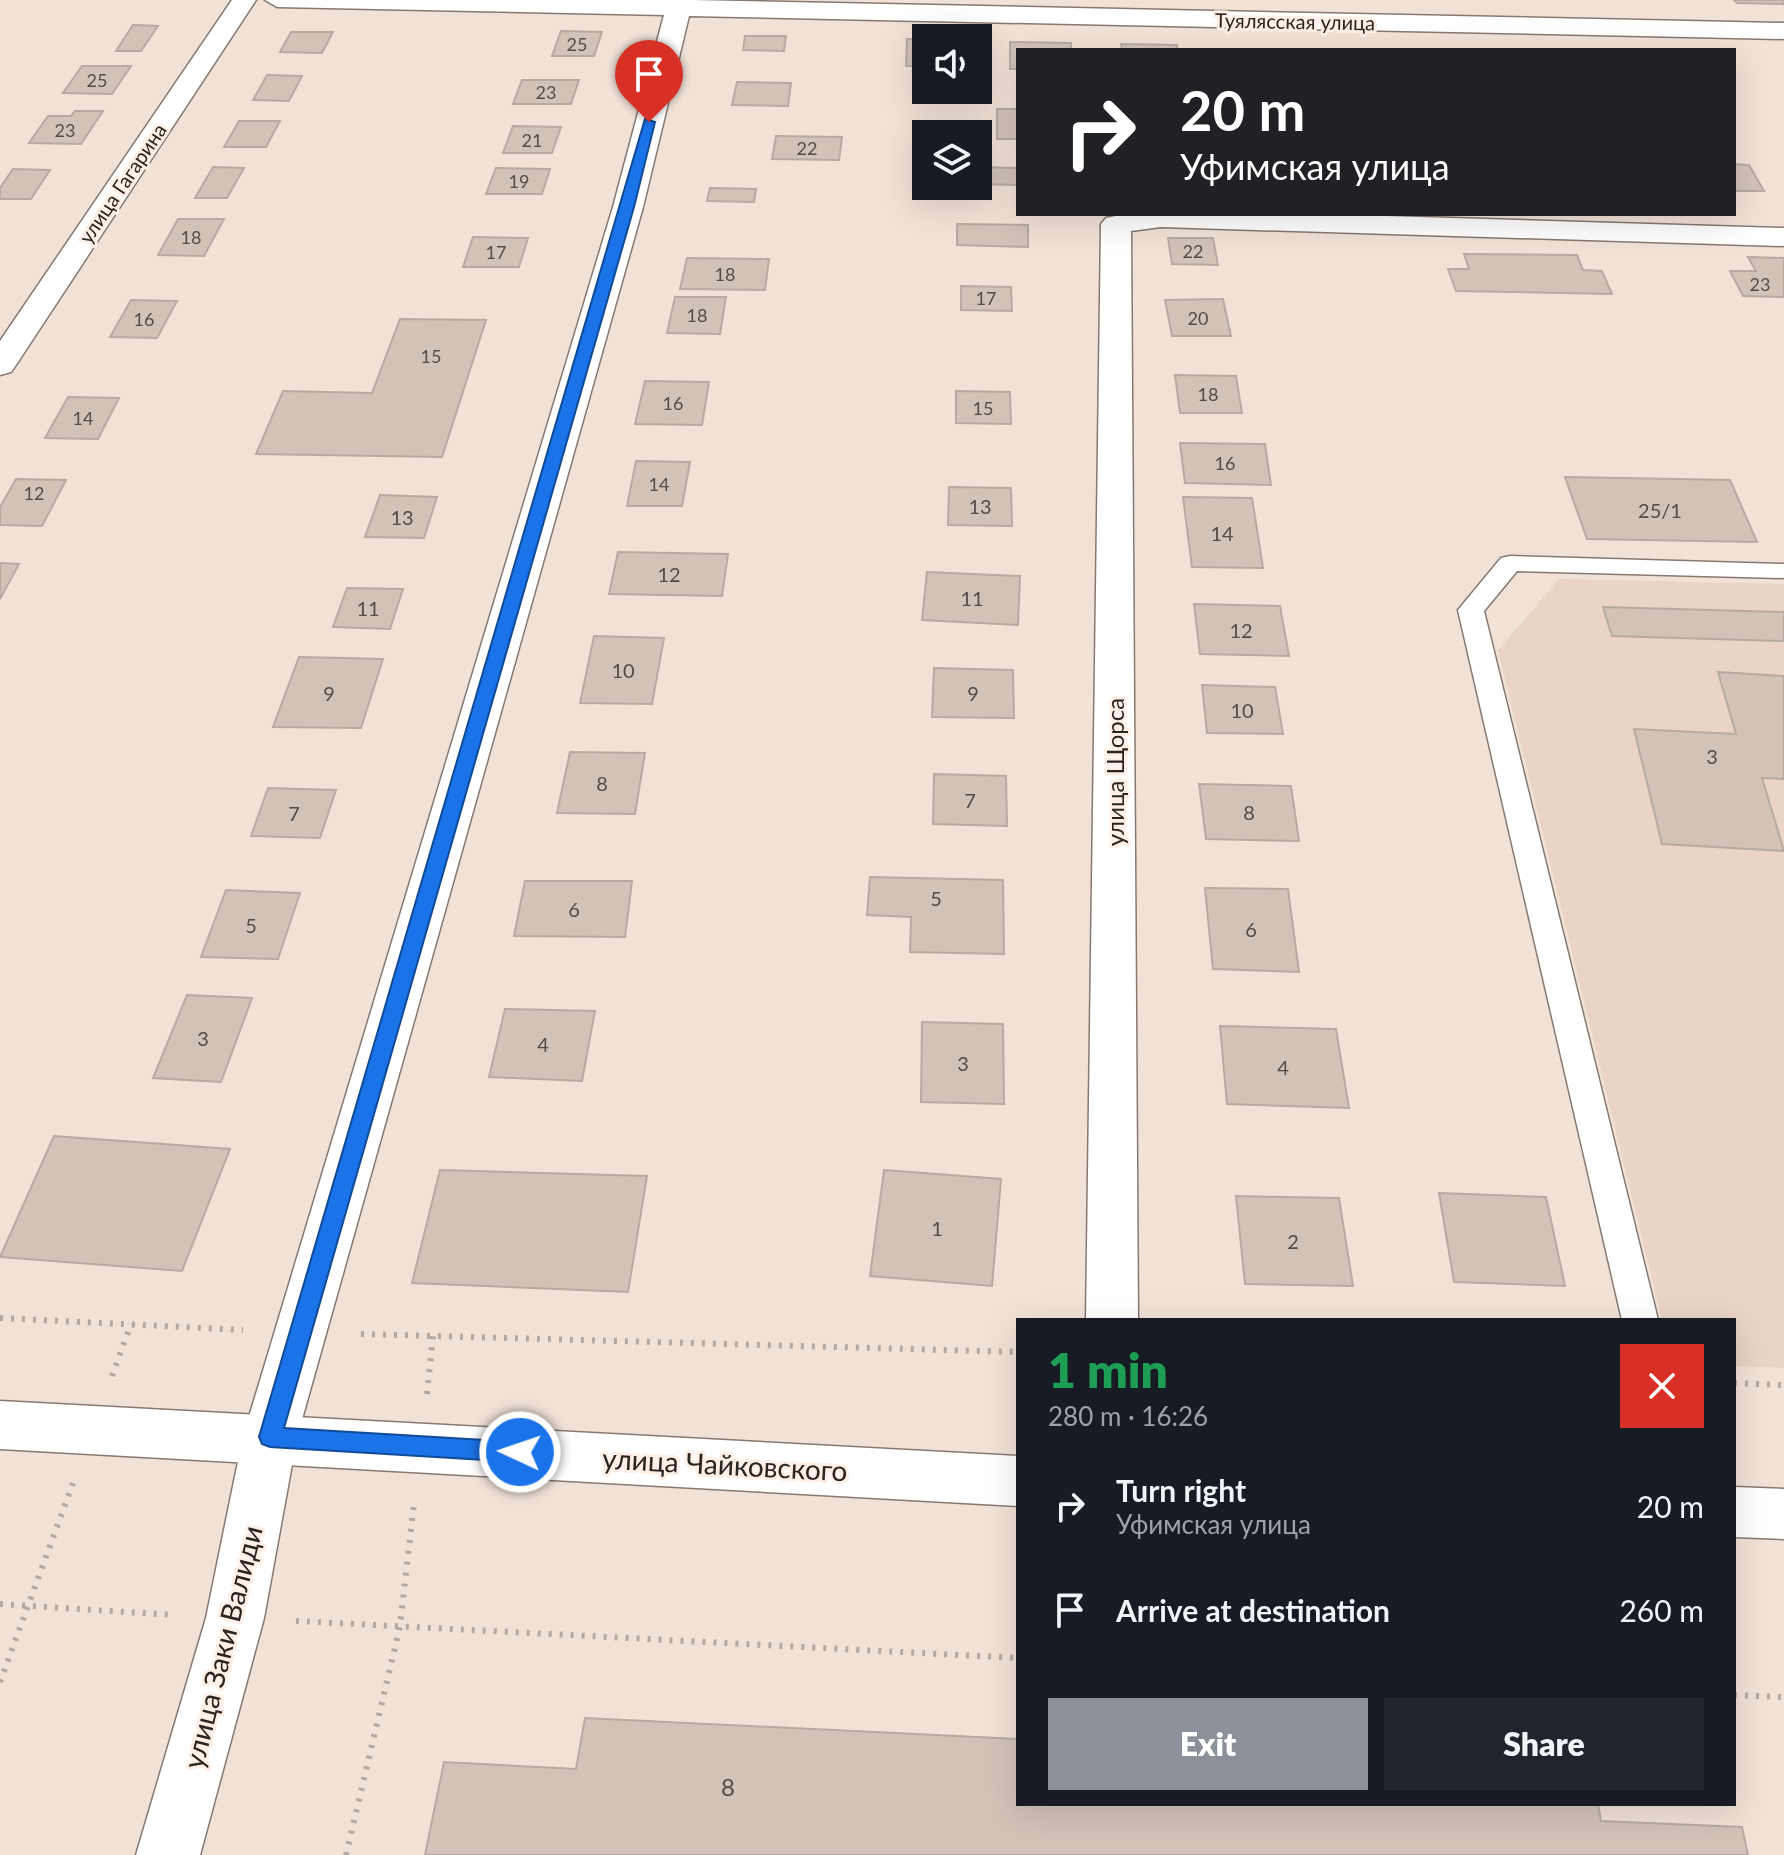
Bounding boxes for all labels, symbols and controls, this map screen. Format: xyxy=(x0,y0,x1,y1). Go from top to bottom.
street label: Туялясская улица xyxy=(1215,8,1375,34)
map controls xyxy=(912,24,992,200)
button: sound xyxy=(912,24,992,104)
house number: 25 xyxy=(567,33,587,55)
pin xyxy=(615,40,683,122)
icon: arrive xyxy=(627,52,671,96)
house number: 25 xyxy=(87,69,107,91)
text: 20 m xyxy=(1180,76,1305,143)
icon: right xyxy=(1048,80,1152,184)
house number: 23 xyxy=(536,81,556,103)
street label: улица Гагарина xyxy=(73,118,171,248)
house number: 23 xyxy=(55,119,75,141)
button: layers xyxy=(912,120,992,200)
house number: 21 xyxy=(522,129,542,151)
house number: 22 xyxy=(797,137,817,159)
text: Уфимская улица xyxy=(1180,144,1450,188)
house number: 19 xyxy=(509,170,529,192)
house number: 18 xyxy=(181,226,201,248)
house number: 22 xyxy=(1183,240,1203,262)
house number: 17 xyxy=(486,241,506,263)
house number: 18 xyxy=(715,263,735,285)
house number: 23 xyxy=(1750,273,1770,295)
house number: 17 xyxy=(976,287,996,309)
house number: 18 xyxy=(687,304,707,326)
house number: 20 xyxy=(1188,307,1208,329)
house number: 16 xyxy=(134,308,154,330)
house number: 15 xyxy=(421,345,441,367)
house number: 18 xyxy=(1198,383,1218,405)
house number: 16 xyxy=(663,392,683,414)
house number: 15 xyxy=(973,397,993,419)
house number: 14 xyxy=(73,407,93,429)
house number: 16 xyxy=(1215,452,1235,474)
house number: 14 xyxy=(649,473,669,495)
house number: 12 xyxy=(24,482,44,504)
house number: 13 xyxy=(968,494,992,518)
house number: 25/1 xyxy=(1638,498,1682,522)
house number: 13 xyxy=(390,505,414,529)
house number: 14 xyxy=(1210,521,1234,545)
house number: 12 xyxy=(657,562,681,586)
house number: 11 xyxy=(960,586,984,610)
house number: 11 xyxy=(356,596,380,620)
house number: 12 xyxy=(1229,618,1253,642)
house number: 10 xyxy=(611,658,635,682)
house number: 9 xyxy=(323,681,335,705)
house number: 9 xyxy=(967,681,979,705)
street label: улица Щорса xyxy=(1100,698,1129,846)
house number: 10 xyxy=(1230,698,1254,722)
house number: 3 xyxy=(1706,744,1718,768)
house number: 8 xyxy=(596,771,608,795)
house number: 7 xyxy=(964,788,976,812)
house number: 8 xyxy=(1243,800,1255,824)
house number: 7 xyxy=(288,801,300,825)
house number: 5 xyxy=(930,886,942,910)
house number: 6 xyxy=(568,897,580,921)
house number: 5 xyxy=(245,913,257,937)
house number: 6 xyxy=(1245,917,1257,941)
house number: 3 xyxy=(197,1026,209,1050)
house number: 4 xyxy=(537,1032,549,1056)
house number: 3 xyxy=(957,1051,969,1075)
house number: 4 xyxy=(1277,1055,1289,1079)
house number: 1 xyxy=(931,1216,943,1240)
house number: 2 xyxy=(1287,1229,1299,1253)
text: 1 min xyxy=(1048,1341,1168,1398)
button: close xyxy=(1620,1344,1704,1428)
text: 280 m · 16:26 xyxy=(1048,1400,1208,1432)
position arrow xyxy=(478,1410,562,1494)
street label: улица Чайковского xyxy=(602,1441,848,1487)
text: Turn right xyxy=(1116,1472,1246,1508)
icon: right xyxy=(1048,1484,1092,1528)
text: 20 m xyxy=(1637,1488,1704,1524)
text: Уфимская улица xyxy=(1116,1508,1311,1540)
street label: улица Заки Валиди xyxy=(175,1522,269,1772)
icon: arrive xyxy=(1048,1588,1092,1632)
text: Arrive at destination xyxy=(1116,1592,1390,1628)
text: 260 m xyxy=(1619,1592,1704,1628)
button: Exit xyxy=(1048,1698,1368,1790)
button: Share xyxy=(1384,1698,1704,1790)
house number: 8 xyxy=(721,1772,735,1801)

